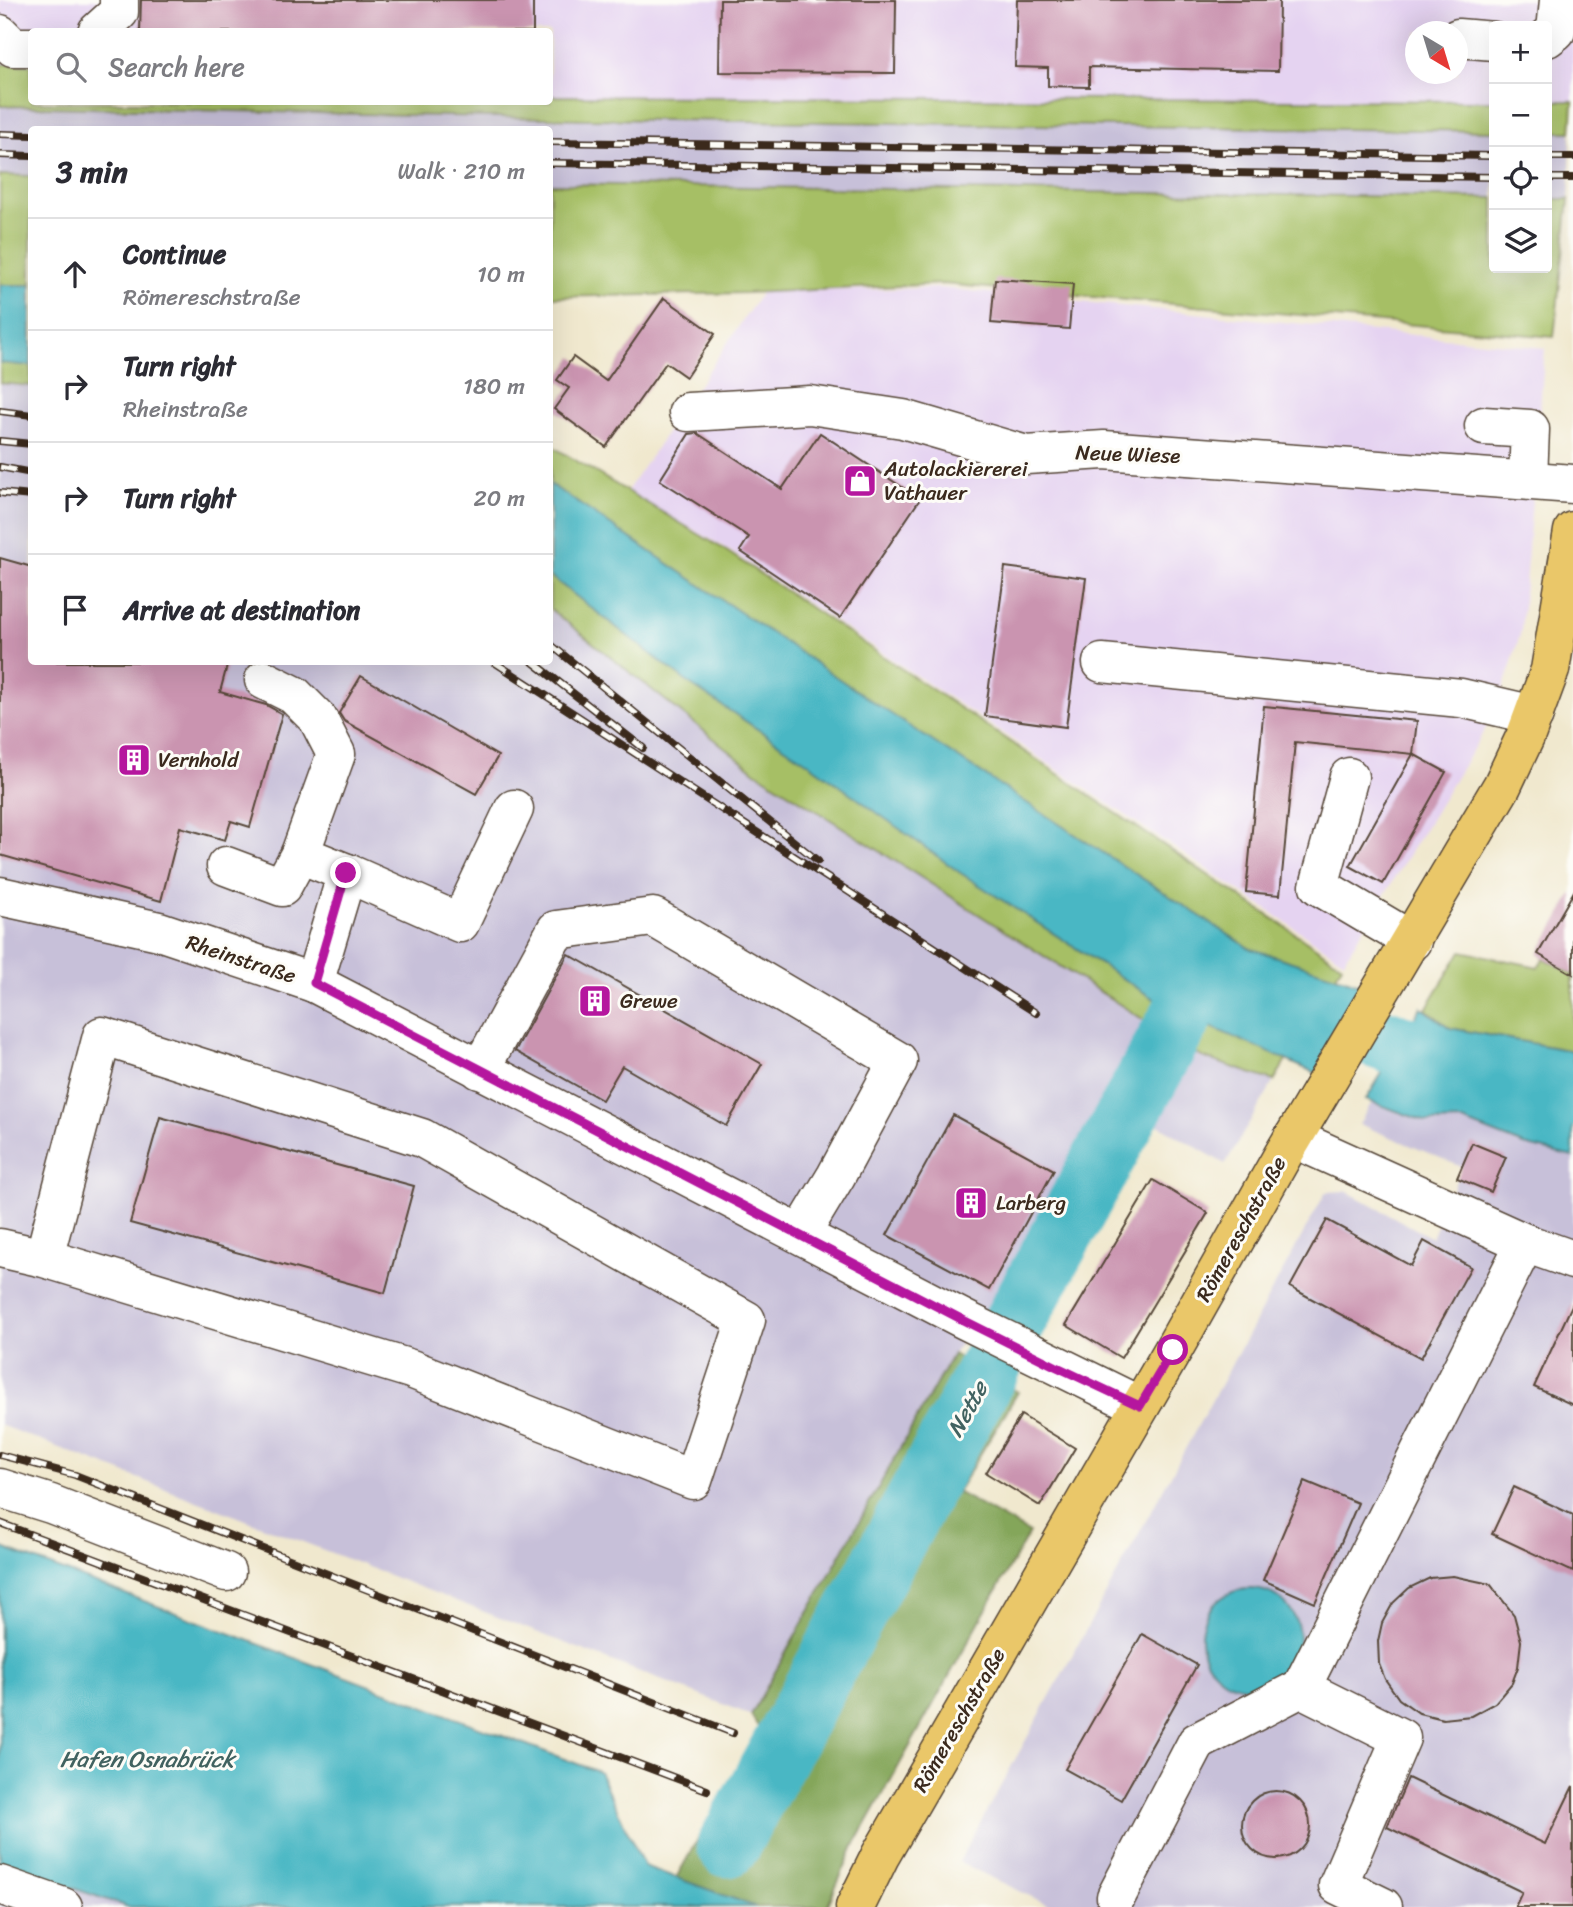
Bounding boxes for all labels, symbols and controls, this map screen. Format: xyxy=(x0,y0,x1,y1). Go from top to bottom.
north arrow xyxy=(1405,21,1468,84)
map controls xyxy=(1489,21,1552,273)
button: + xyxy=(1489,21,1552,84)
search box xyxy=(28,28,553,105)
text: Search here xyxy=(108,44,245,90)
icon: search xyxy=(52,48,90,86)
button: − xyxy=(1489,84,1552,147)
text: 3 min xyxy=(56,145,128,199)
button: locate xyxy=(1489,147,1552,210)
text: Walk · 210 m xyxy=(398,151,525,192)
button: layers xyxy=(1489,210,1552,273)
text: Continue xyxy=(123,231,226,277)
text: 10 m xyxy=(477,254,525,295)
icon: ahead xyxy=(56,255,94,293)
text: Römereschstraße xyxy=(123,277,301,318)
text: Turn right xyxy=(123,343,236,389)
text: 180 m xyxy=(463,366,525,407)
icon: right xyxy=(56,367,94,405)
text: Rheinstraße xyxy=(123,389,248,430)
street label: Neue Wiese xyxy=(1075,433,1181,475)
place label: Autolackiererei Vathauer xyxy=(883,450,1029,512)
shop icon: Autolackiererei Vathauer xyxy=(841,462,879,500)
text: Turn right xyxy=(123,475,236,521)
text: 20 m xyxy=(474,478,525,519)
icon: right xyxy=(56,479,94,517)
text: Arrive at destination xyxy=(123,587,360,633)
icon: arrive xyxy=(56,591,94,629)
building icon: Vernhold xyxy=(115,741,153,779)
place label: Vernhold xyxy=(158,741,240,779)
route end xyxy=(330,857,361,888)
street label: Rheinstraße xyxy=(181,923,301,995)
building icon: Grewe xyxy=(576,982,614,1020)
place label: Grewe xyxy=(620,982,678,1020)
street label: Römereschstraße xyxy=(1185,1149,1297,1309)
building icon: Larberg xyxy=(952,1184,990,1222)
place label: Larberg xyxy=(996,1184,1066,1222)
route start xyxy=(1157,1334,1188,1365)
water label: Nette xyxy=(935,1372,1001,1445)
street label: Römereschstraße xyxy=(902,1640,1016,1800)
water label: Hafen Osnabrück xyxy=(60,1739,237,1780)

